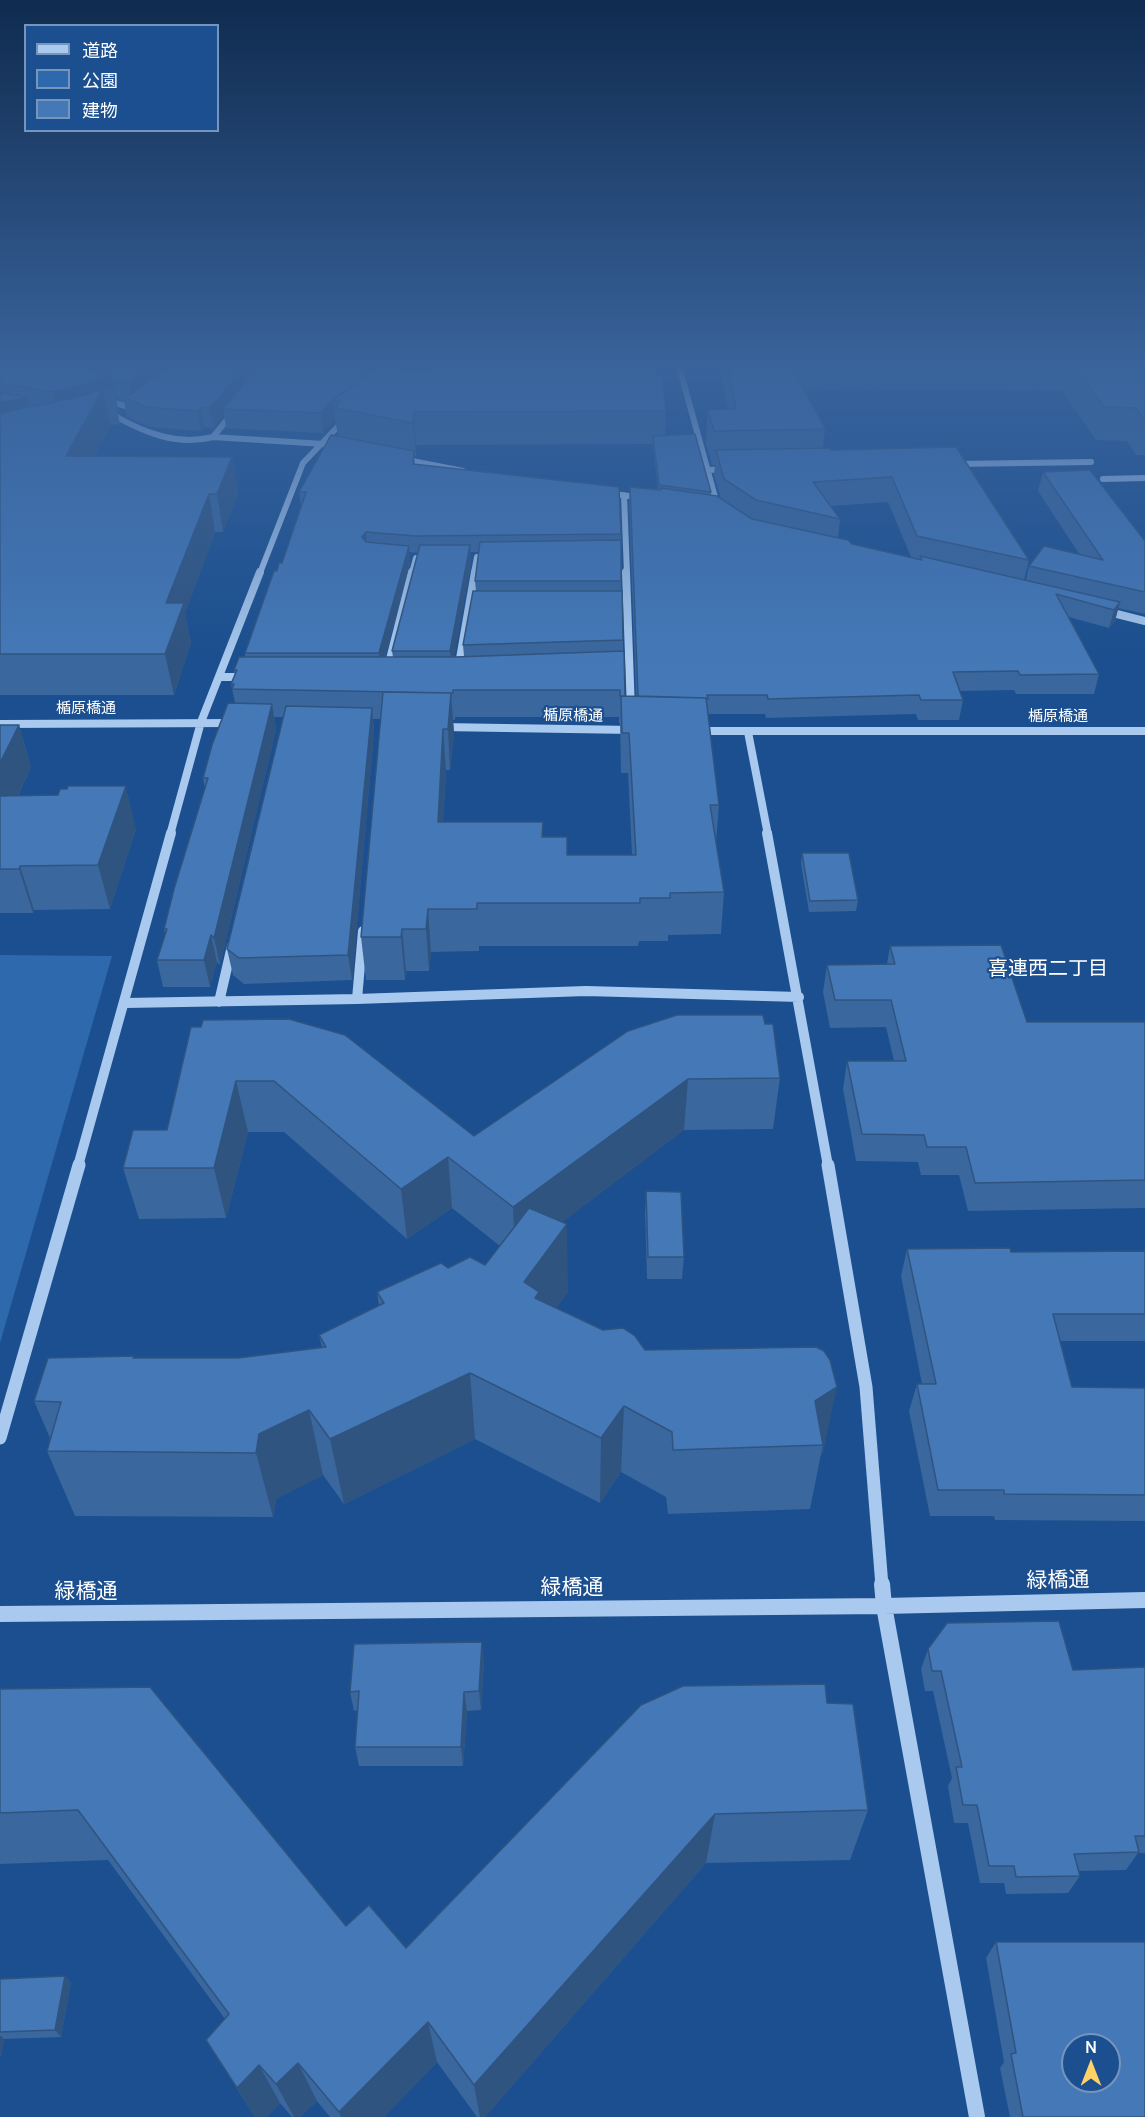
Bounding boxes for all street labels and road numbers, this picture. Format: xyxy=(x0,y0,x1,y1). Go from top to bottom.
street label: 楯原橋通 xyxy=(56,700,116,718)
street label: 楯原橋通 xyxy=(543,706,603,726)
street label: 楯原橋通 xyxy=(1028,708,1088,726)
street label: 緑橋通 xyxy=(1026,1568,1090,1594)
street label: 緑橋通 xyxy=(541,1575,603,1601)
street label: 緑橋通 xyxy=(55,1579,117,1605)

